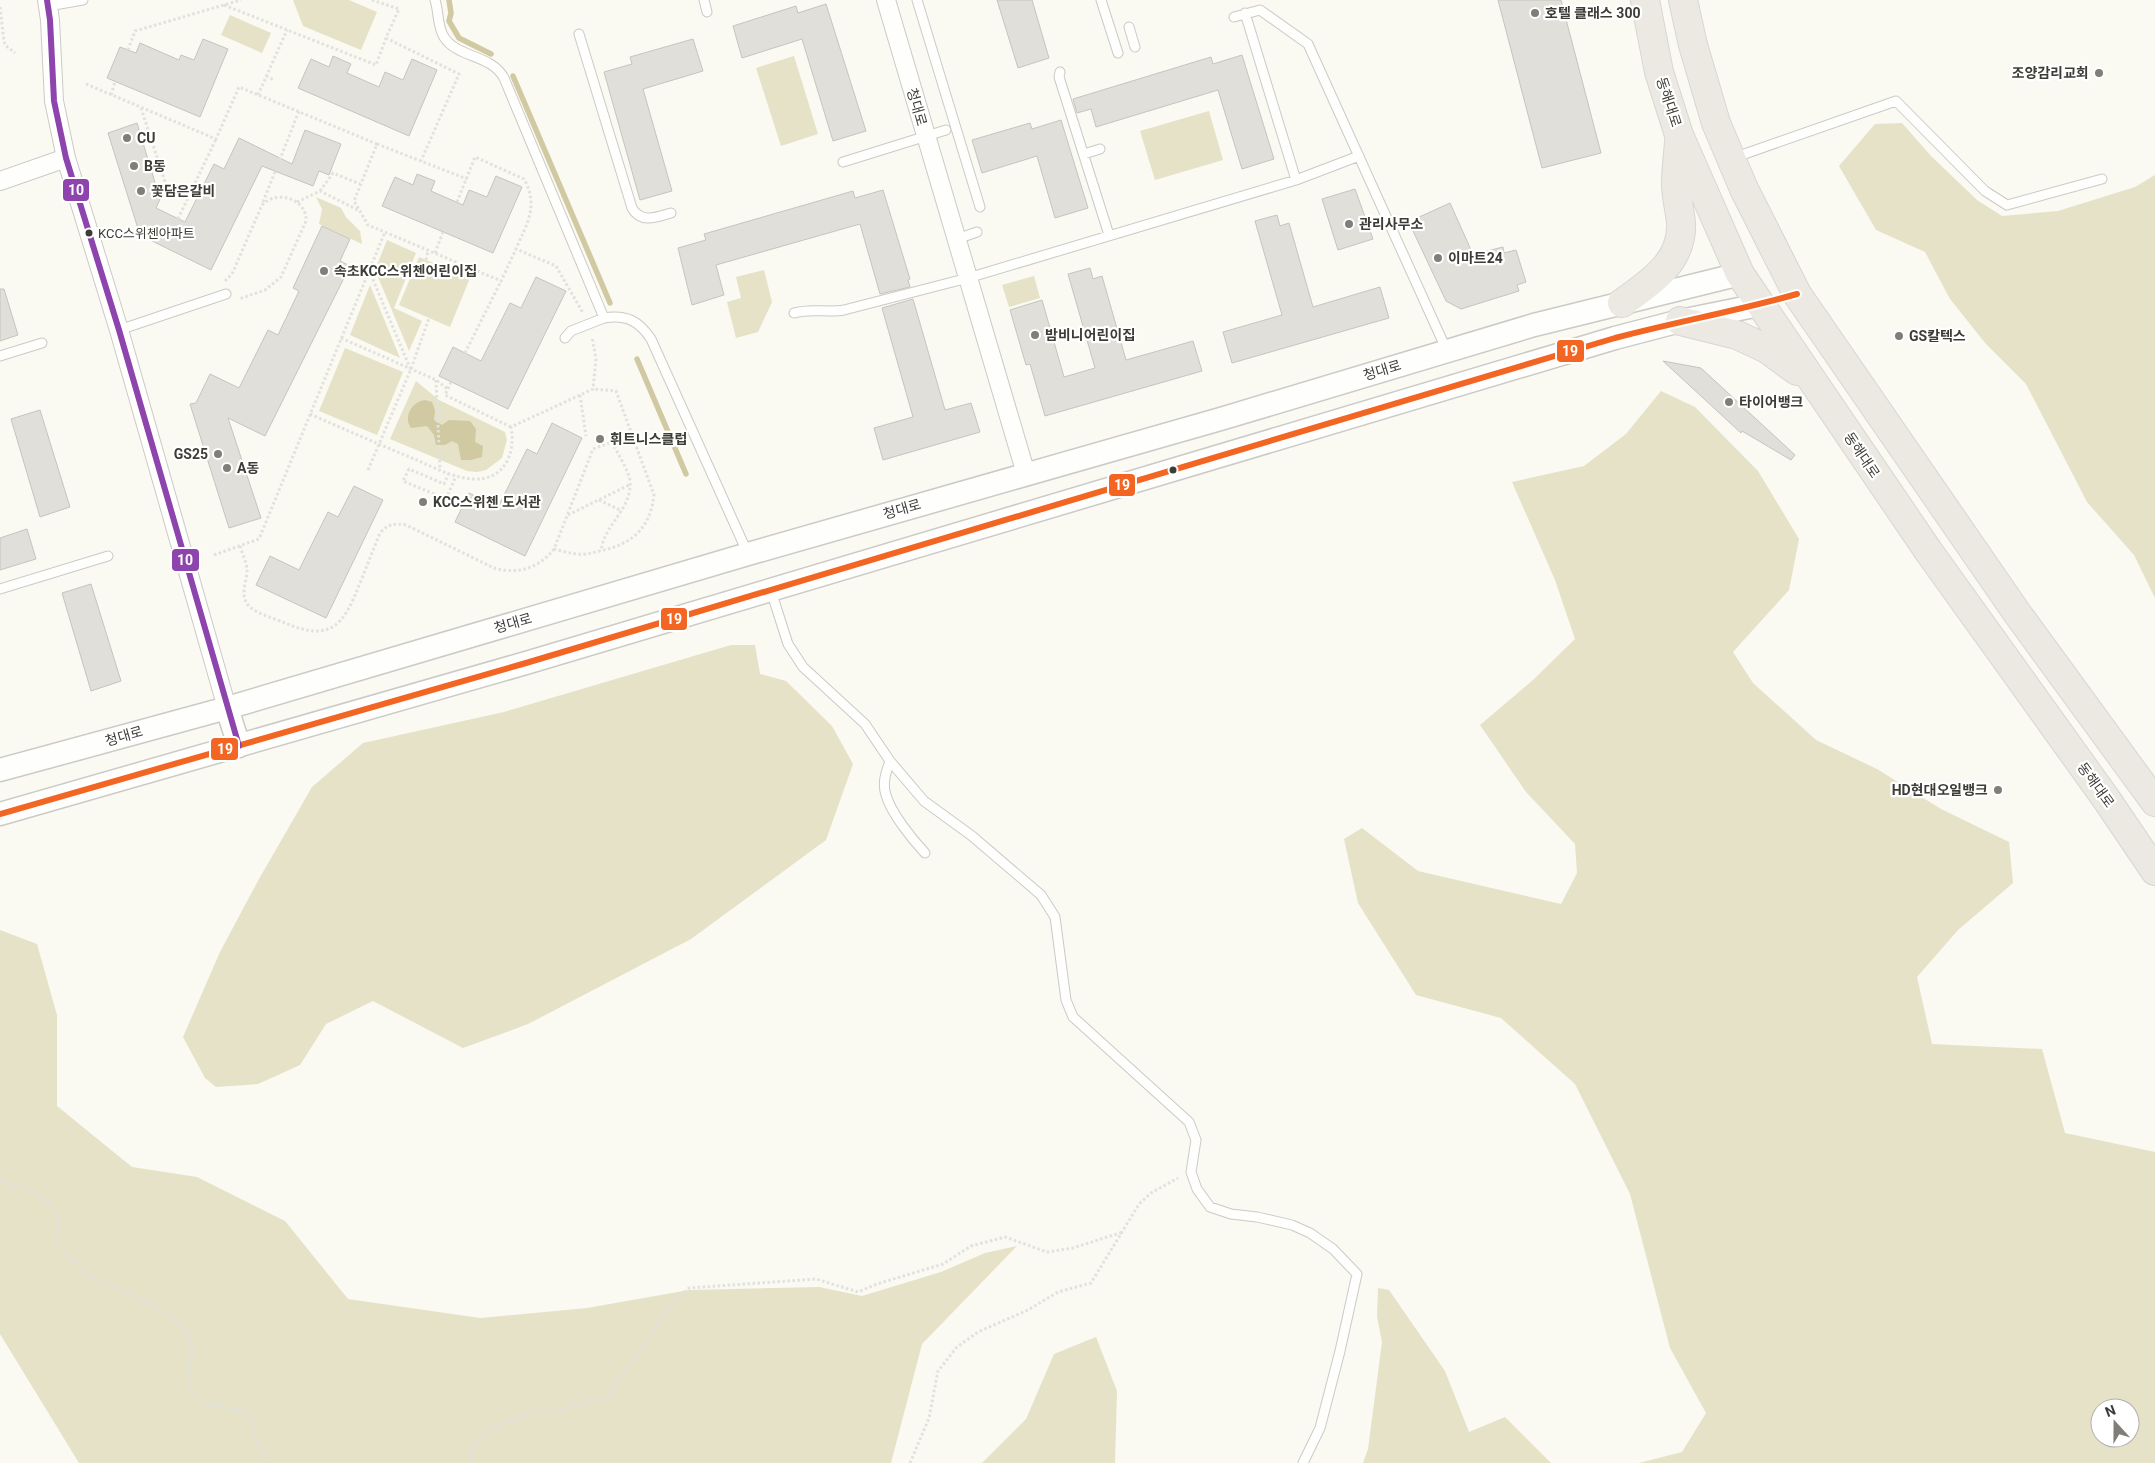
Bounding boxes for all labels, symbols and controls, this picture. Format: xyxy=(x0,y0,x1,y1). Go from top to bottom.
place label: 호텔 클래스 300 xyxy=(1545,5,1640,21)
marker: 호텔 클래스 300 xyxy=(1529,7,1541,19)
place label: 조양감리교회 xyxy=(2012,65,2089,81)
marker: 조양감리교회 xyxy=(2093,67,2105,79)
street label: 동해대로 xyxy=(1653,75,1685,129)
street label: 청대로 xyxy=(904,86,930,128)
place label: CU xyxy=(137,130,155,146)
marker: CU xyxy=(121,132,133,144)
place label: B동 xyxy=(144,158,166,174)
marker: B동 xyxy=(128,160,140,172)
line badge: 10 xyxy=(62,178,90,202)
text: 10 xyxy=(68,182,84,198)
place label: 꽃담은갈비 xyxy=(151,183,215,199)
marker: 꽃담은갈비 xyxy=(135,185,147,197)
place label: 관리사무소 xyxy=(1359,216,1424,232)
marker: 관리사무소 xyxy=(1343,218,1355,230)
place label: KCC스위첸아파트 xyxy=(98,226,195,241)
marker: KCC스위첸아파트 xyxy=(84,228,94,238)
place label: 이마트24 xyxy=(1448,250,1503,266)
marker: 이마트24 xyxy=(1432,252,1444,264)
place label: 속초KCC스위첸어린이집 xyxy=(334,263,477,279)
marker: 속초KCC스위첸어린이집 xyxy=(318,265,330,277)
place label: 밤비니어린이집 xyxy=(1045,327,1135,343)
place label: GS칼텍스 xyxy=(1909,328,1966,344)
marker: 밤비니어린이집 xyxy=(1029,329,1041,341)
marker: GS칼텍스 xyxy=(1893,330,1905,342)
line badge: 19 xyxy=(1556,339,1585,363)
text: 19 xyxy=(1562,343,1578,359)
street label: 청대로 xyxy=(1361,357,1403,383)
place label: 타이어뱅크 xyxy=(1739,394,1804,410)
marker: 타이어뱅크 xyxy=(1723,396,1735,408)
street label: 동해대로 xyxy=(1841,429,1883,481)
place label: 휘트니스클럽 xyxy=(610,431,687,447)
marker: 휘트니스클럽 xyxy=(594,433,606,445)
place label: GS25 xyxy=(174,446,208,462)
marker: GS25 xyxy=(212,448,224,460)
place label: A동 xyxy=(237,460,259,476)
marker: A동 xyxy=(221,462,233,474)
unlabelled marker xyxy=(1168,465,1178,475)
line badge: 19 xyxy=(1108,473,1136,497)
text: 19 xyxy=(1114,477,1130,493)
place label: KCC스위첸 도서관 xyxy=(433,494,541,510)
marker: KCC스위첸 도서관 xyxy=(417,496,429,508)
street label: 청대로 xyxy=(881,496,923,522)
line badge: 10 xyxy=(171,548,200,572)
text: 10 xyxy=(177,552,193,568)
line badge: 19 xyxy=(660,607,688,631)
street label: 청대로 xyxy=(492,610,534,636)
text: 19 xyxy=(666,611,682,627)
street label: 청대로 xyxy=(103,723,145,749)
line badge: 19 xyxy=(210,737,239,761)
text: 19 xyxy=(217,741,233,757)
street label: 동해대로 xyxy=(2074,759,2118,811)
place label: HD현대오일뱅크 xyxy=(1892,782,1988,798)
marker: HD현대오일뱅크 xyxy=(1992,784,2004,796)
north arrow xyxy=(2090,1398,2140,1448)
text: N xyxy=(2103,1402,2118,1420)

